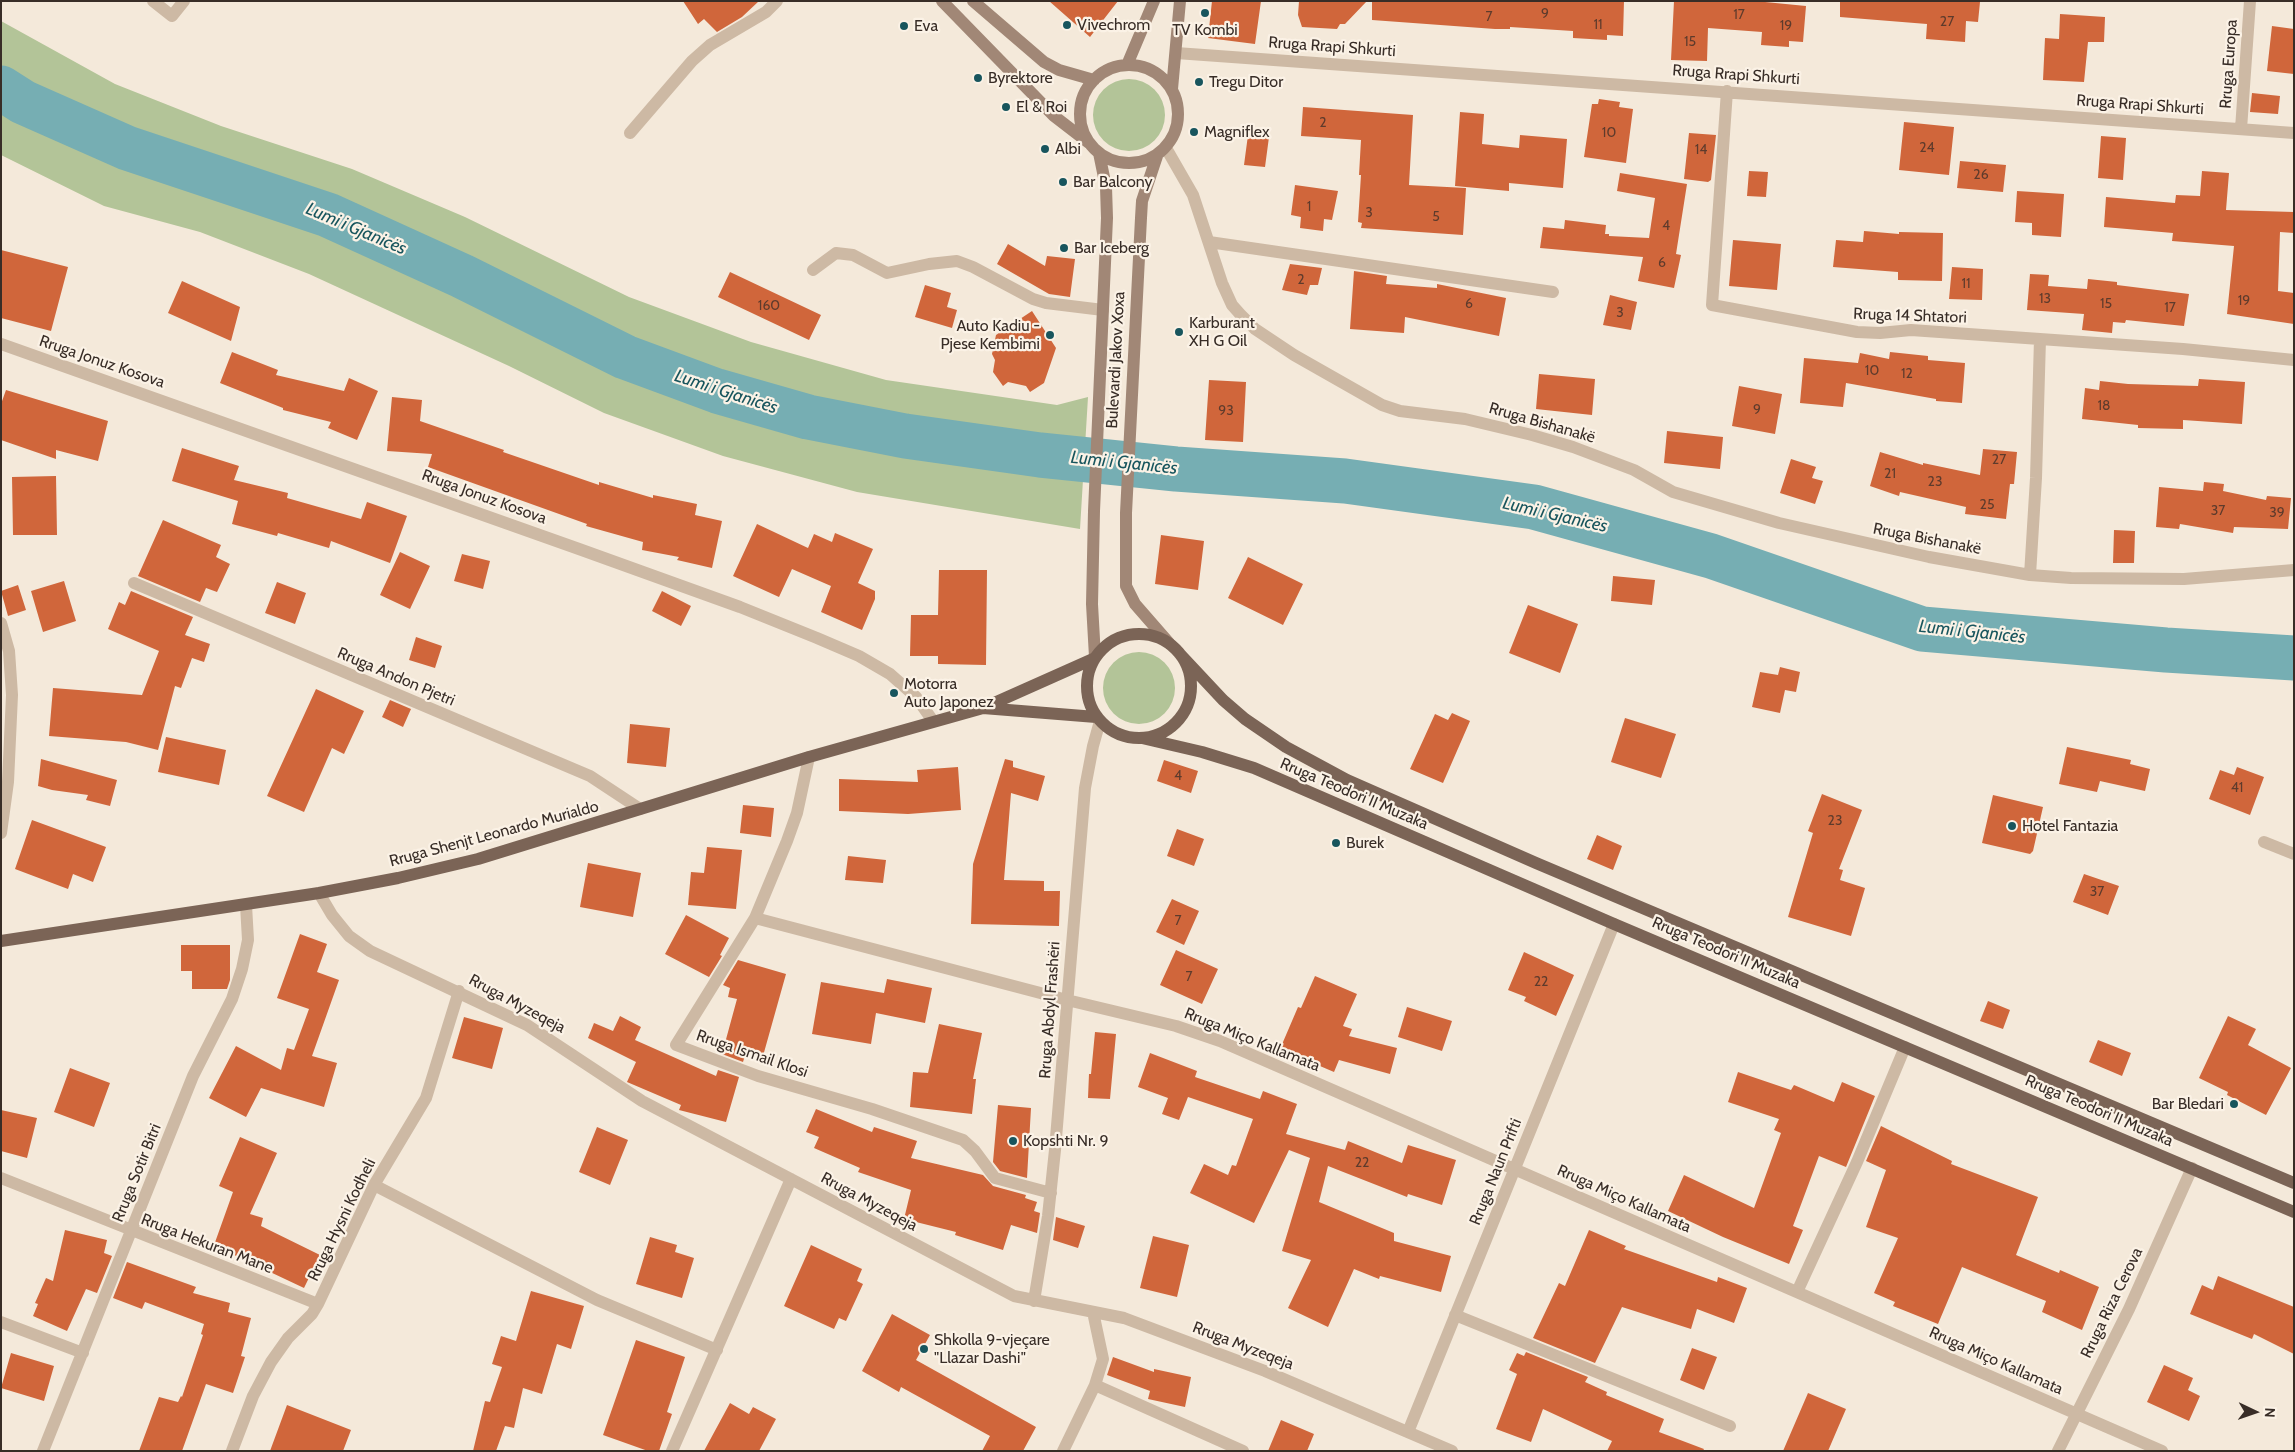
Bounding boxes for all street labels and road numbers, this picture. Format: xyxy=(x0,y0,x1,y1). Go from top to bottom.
street label: Rruga Europa xyxy=(2216,19,2242,109)
street label: Rruga Rrapi Shkurti xyxy=(1268,33,1396,61)
street label: Rruga Rrapi Shkurti xyxy=(1672,61,1800,89)
street label: Rruga Rrapi Shkurti xyxy=(2076,91,2204,119)
street label: Bulevardi Jakov Xoxa xyxy=(1103,291,1129,429)
street label: Rruga 14 Shtatori xyxy=(1853,304,1967,328)
street label: Rruga Jonuz Kosova xyxy=(37,332,167,392)
street label: Rruga Bishanakë xyxy=(1487,399,1597,447)
street label: Rruga Jonuz Kosova xyxy=(419,466,549,528)
street label: Rruga Bishanakë xyxy=(1871,519,1983,559)
street label: Rruga Andon Pjetri xyxy=(334,644,458,710)
street label: Rruga Teodori II Muzaka xyxy=(1277,754,1431,834)
street label: Rruga Shenjt Leonardo Murialdo xyxy=(387,797,601,871)
street label: Rruga Teodori II Muzaka xyxy=(1649,913,1803,993)
street label: Rruga Abdyl Frashëri xyxy=(1036,941,1064,1079)
street label: Rruga Myzeqeja xyxy=(465,970,569,1038)
street label: Rruga Miço Kallamata xyxy=(1181,1004,1323,1076)
street label: Rruga Ismail Klosi xyxy=(694,1026,810,1082)
street label: Rruga Teodori II Muzaka xyxy=(2022,1071,2176,1151)
street label: Rruga Naun Prifti xyxy=(1466,1116,1526,1228)
street label: Rruga Sotir Bitri xyxy=(109,1121,165,1225)
street label: Rruga Hysni Kodheli xyxy=(304,1156,380,1284)
street label: Rruga Miço Kallamata xyxy=(1554,1161,1694,1237)
street label: Rruga Myzeqeja xyxy=(817,1168,921,1236)
street label: Rruga Hekuran Mane xyxy=(138,1210,276,1278)
street label: Rruga Riza Cerova xyxy=(2077,1245,2147,1361)
street label: Rruga Myzeqeja xyxy=(1190,1318,1296,1374)
street label: Rruga Miço Kallamata xyxy=(1926,1323,2066,1399)

